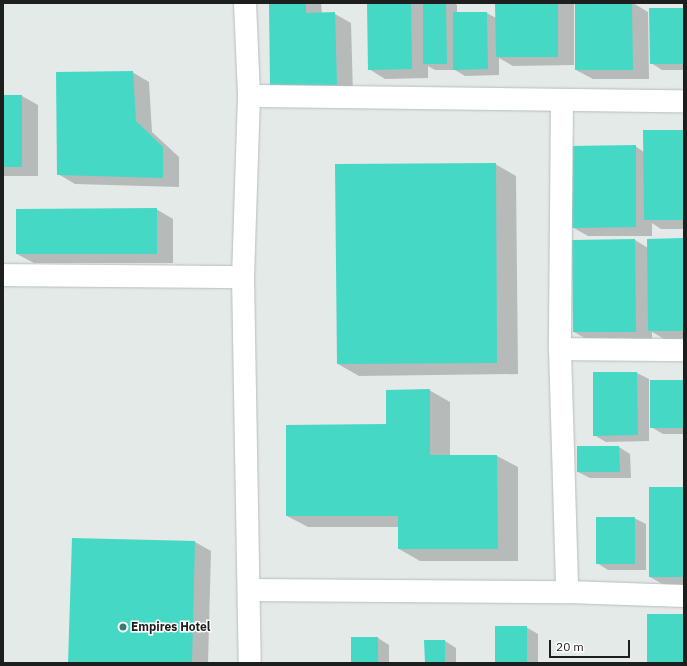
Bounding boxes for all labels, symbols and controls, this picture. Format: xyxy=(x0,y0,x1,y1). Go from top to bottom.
place label: Empires Hotel xyxy=(131,620,210,634)
marker: Empires Hotel xyxy=(118,622,128,632)
scale bar xyxy=(551,632,632,658)
text: 20 m xyxy=(556,639,584,654)

